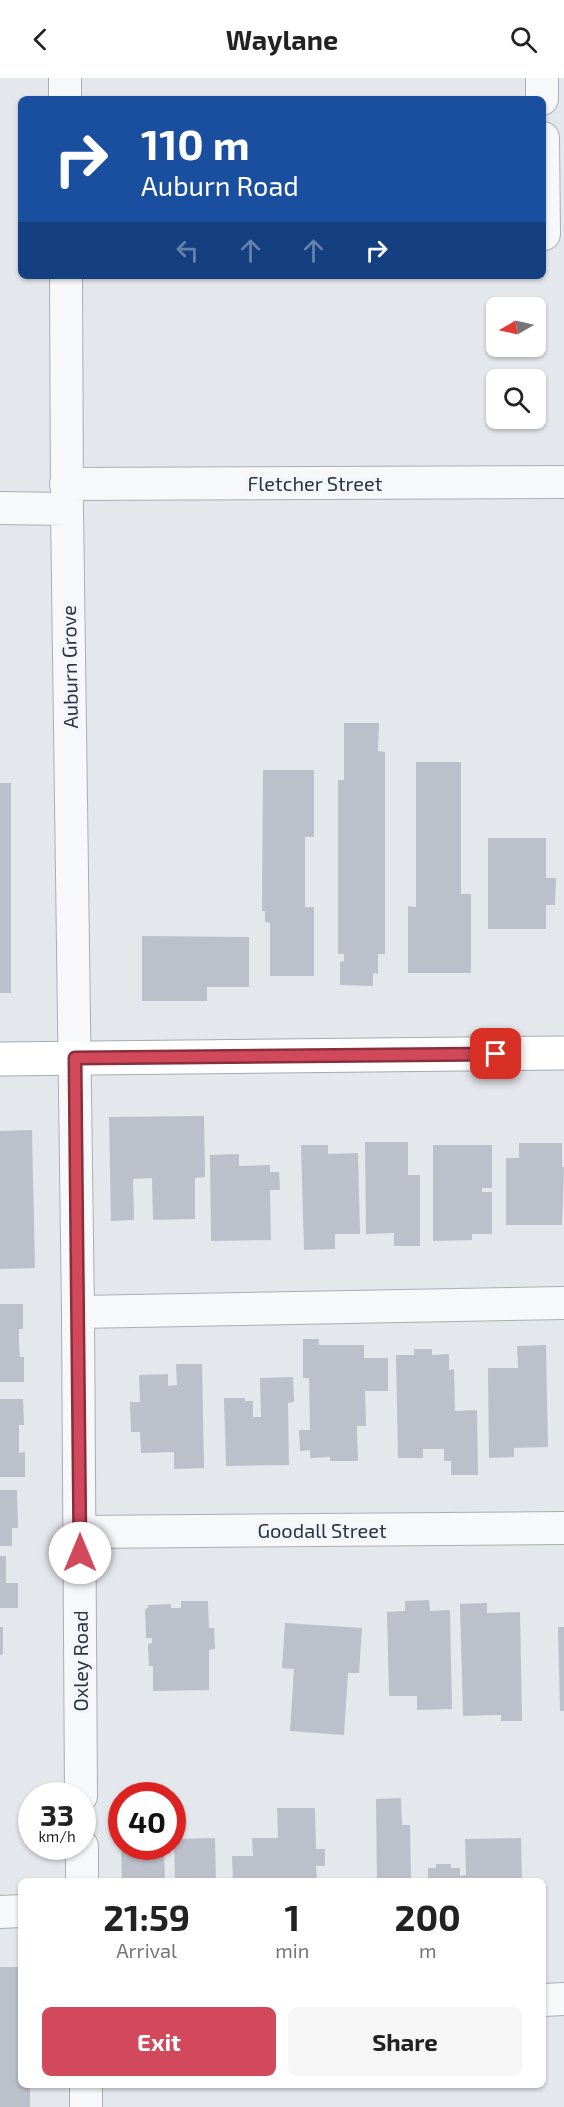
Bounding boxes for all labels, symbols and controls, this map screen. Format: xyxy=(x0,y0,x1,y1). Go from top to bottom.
icon: back xyxy=(24,23,57,56)
text: Waylane xyxy=(226,23,338,55)
icon: search xyxy=(507,23,540,56)
text: 110 m xyxy=(141,118,250,168)
icon: right xyxy=(42,120,120,198)
text: Auburn Road xyxy=(141,169,299,201)
icon: left xyxy=(171,234,204,267)
icon: ahead xyxy=(234,234,267,267)
icon: ahead xyxy=(297,234,330,267)
icon: right xyxy=(360,234,393,267)
north arrow xyxy=(486,297,546,357)
map controls xyxy=(486,297,546,429)
button: search xyxy=(486,369,546,429)
street label: Fletcher Street xyxy=(248,471,383,495)
street label: Auburn Grove xyxy=(56,605,82,729)
pin xyxy=(470,1028,521,1079)
icon: arrive xyxy=(479,1037,512,1070)
street label: Goodall Street xyxy=(257,1518,387,1542)
position arrow xyxy=(48,1521,112,1585)
street label: Oxley Road xyxy=(68,1610,92,1712)
speed limit sign: 40 xyxy=(108,1782,186,1860)
text: 33 xyxy=(40,1796,74,1832)
text: km/h xyxy=(38,1827,76,1845)
text: 21:59 xyxy=(103,1895,190,1938)
text: 1 xyxy=(284,1895,300,1938)
text: 200 xyxy=(394,1895,461,1938)
text: Arrival xyxy=(116,1938,177,1962)
text: min xyxy=(275,1938,309,1962)
text: m xyxy=(419,1938,436,1962)
button: Exit xyxy=(42,2007,276,2076)
button: Share xyxy=(288,2007,522,2076)

